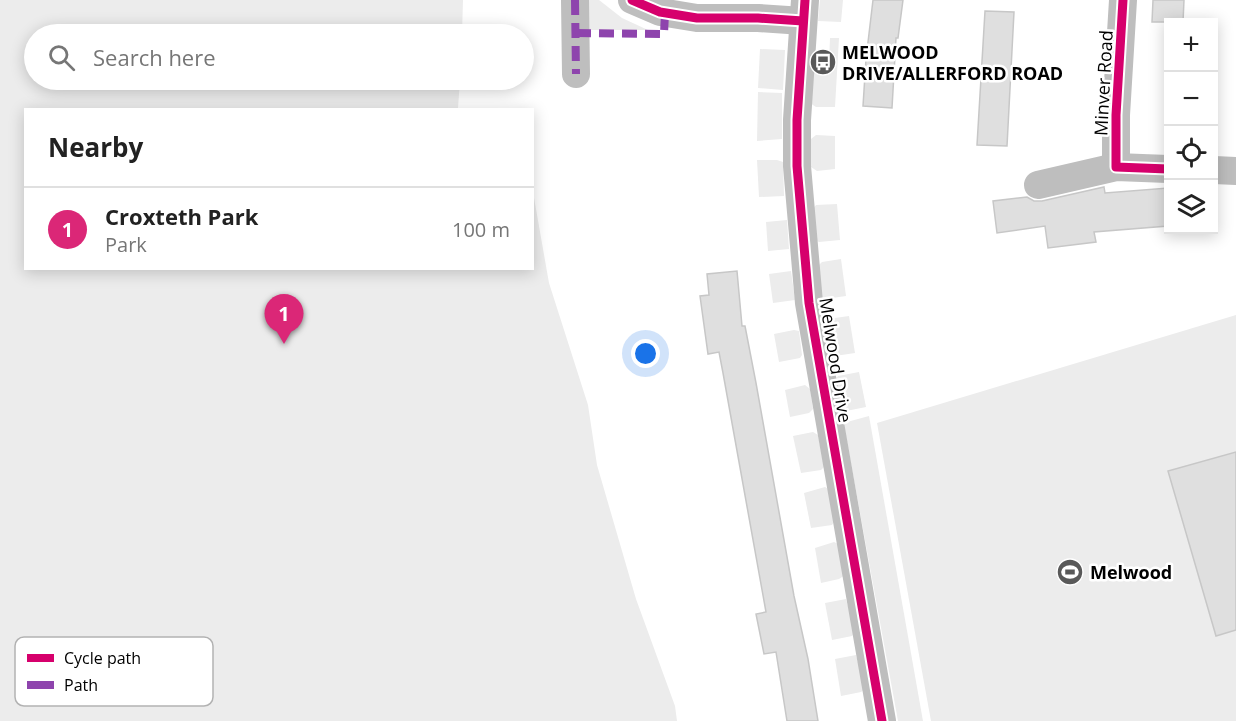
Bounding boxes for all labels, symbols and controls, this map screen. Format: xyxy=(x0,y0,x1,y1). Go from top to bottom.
map controls xyxy=(1164,18,1218,234)
button: + xyxy=(1164,18,1218,72)
search box xyxy=(24,24,534,90)
street label: Minver Road xyxy=(1088,30,1118,136)
place label: MELWOOD DRIVE/ALLERFORD ROAD xyxy=(842,40,1063,85)
icon: search xyxy=(45,41,78,74)
text: Search here xyxy=(93,42,216,72)
bus stop icon: MELWOOD DRIVE/ALLERFORD ROAD xyxy=(808,47,838,77)
button: − xyxy=(1164,72,1218,126)
button: locate xyxy=(1164,126,1218,180)
text: Nearby xyxy=(48,129,143,165)
button: layers xyxy=(1164,180,1218,234)
text: Croxteth Park xyxy=(105,201,258,231)
text: 1 xyxy=(62,216,73,243)
text: 100 m xyxy=(452,216,510,243)
text: Park xyxy=(105,231,147,258)
pin: 1 xyxy=(264,294,304,344)
street label: Melwood Drive xyxy=(814,296,858,424)
your location xyxy=(631,339,660,368)
sports icon: Melwood xyxy=(1055,557,1085,587)
place label: Melwood xyxy=(1090,560,1172,584)
legend xyxy=(15,637,213,706)
text: Cycle path xyxy=(64,647,141,669)
text: Path xyxy=(64,674,98,696)

